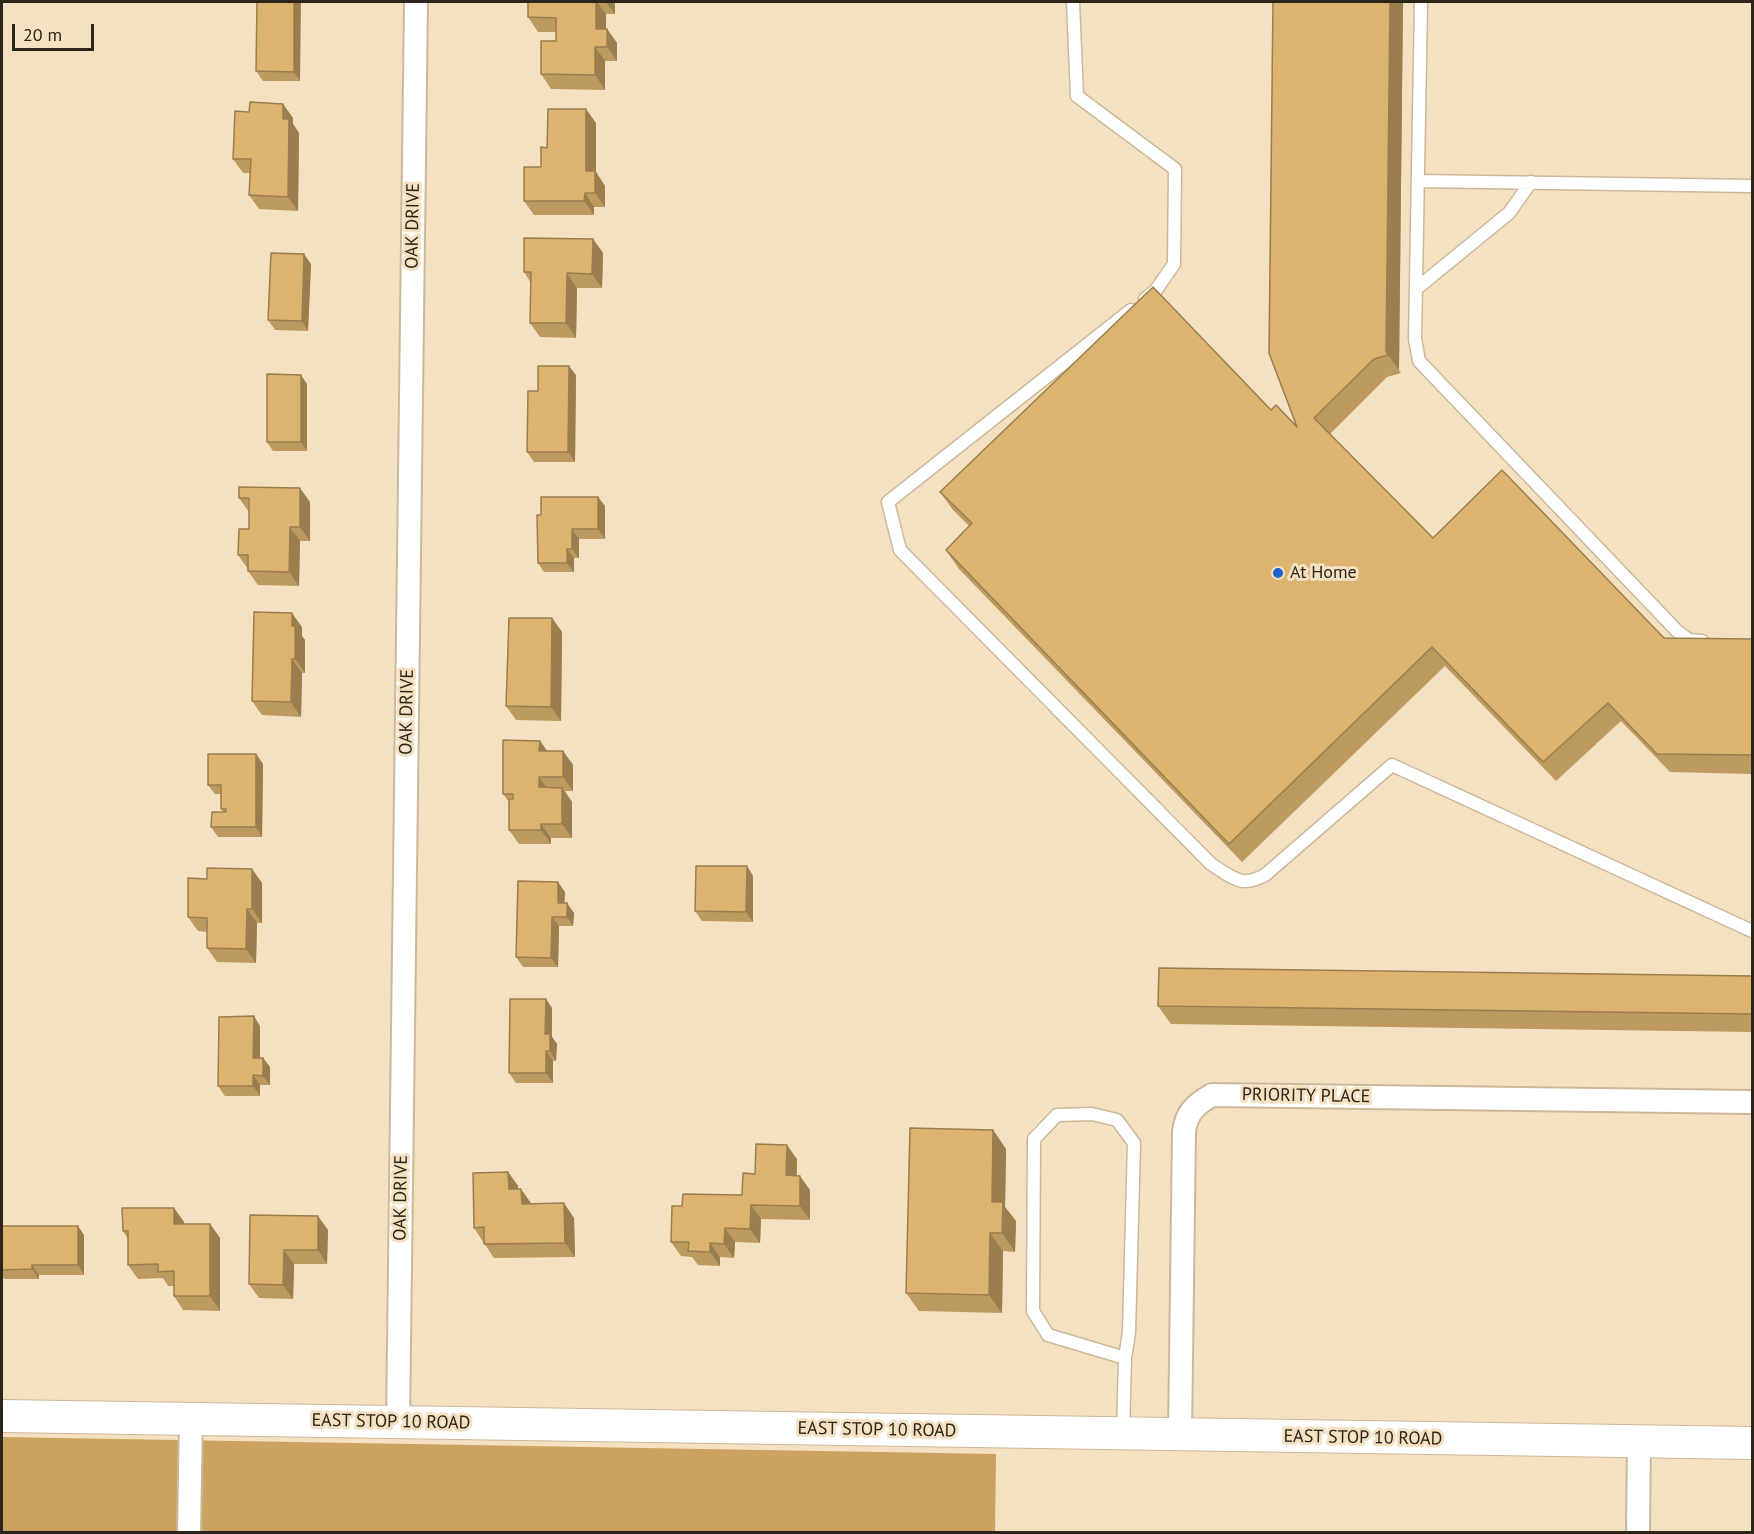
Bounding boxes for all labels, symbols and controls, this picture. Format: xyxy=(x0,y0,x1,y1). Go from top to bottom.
scale bar xyxy=(15,12,98,50)
text: 20 m xyxy=(23,23,62,46)
street label: OAK DRIVE xyxy=(401,183,425,269)
place label: At Home xyxy=(1290,562,1357,584)
marker: At Home xyxy=(1271,566,1285,580)
street label: OAK DRIVE xyxy=(395,669,419,755)
street label: PRIORITY PLACE xyxy=(1242,1084,1370,1108)
street label: OAK DRIVE xyxy=(389,1155,413,1241)
street label: EAST STOP 10 ROAD xyxy=(311,1410,471,1434)
street label: EAST STOP 10 ROAD xyxy=(797,1418,957,1442)
street label: EAST STOP 10 ROAD xyxy=(1283,1426,1443,1450)

